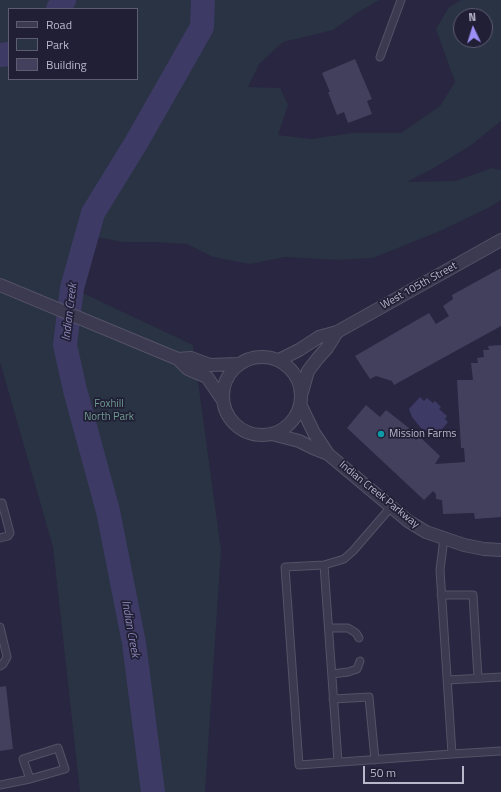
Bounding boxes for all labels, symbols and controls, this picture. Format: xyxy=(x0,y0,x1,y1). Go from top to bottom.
legend xyxy=(8,8,138,80)
north arrow xyxy=(453,8,493,48)
text: N xyxy=(468,9,477,25)
text: Road xyxy=(46,15,72,34)
text: Park xyxy=(46,35,69,54)
text: Building xyxy=(46,55,87,74)
street label: West 105th Street xyxy=(378,260,460,312)
water label: Indian Creek xyxy=(59,282,81,342)
park label: Foxhill North Park xyxy=(84,397,134,423)
place label: Mission Farms xyxy=(389,427,456,441)
marker: Mission Farms xyxy=(376,429,386,439)
street label: Indian Creek Parkway xyxy=(336,459,422,531)
water label: Indian Creek xyxy=(118,599,142,659)
scale bar xyxy=(365,758,466,784)
text: 50 m xyxy=(370,763,396,782)

